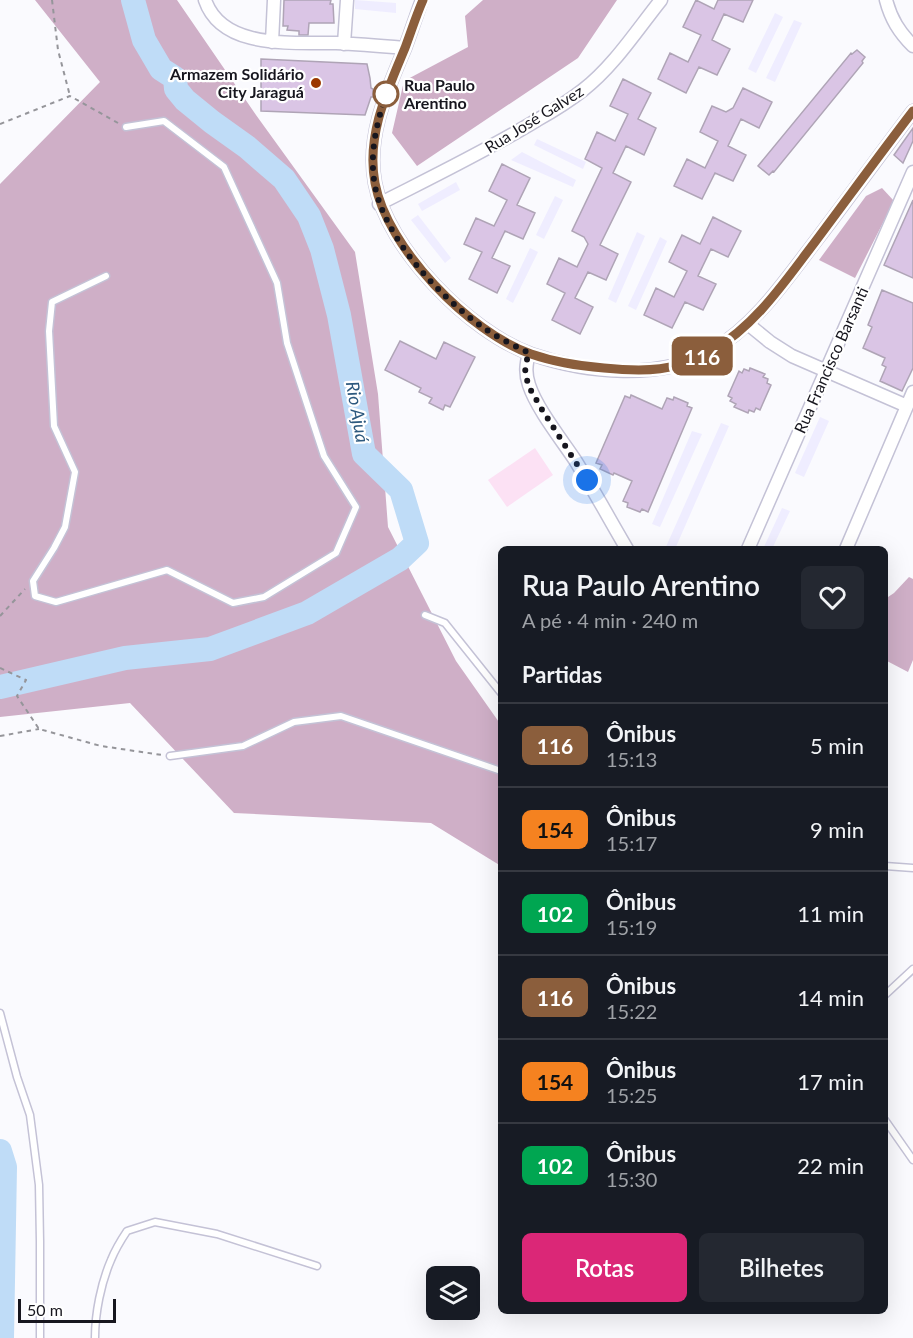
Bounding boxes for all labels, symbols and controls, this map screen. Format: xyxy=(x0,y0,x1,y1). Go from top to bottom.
place label: Armazem Solidário City Jaraguá xyxy=(169,64,304,101)
place label: Rua Paulo Arentino xyxy=(403,75,475,112)
marker: Armazem Solidário City Jaraguá xyxy=(309,76,323,90)
marker: Rua Paulo Arentino xyxy=(373,81,399,107)
street label: Rua José Galvez xyxy=(481,81,586,156)
street label: Rua Francisco Barsanti xyxy=(790,284,871,436)
line badge: 116 xyxy=(668,336,736,376)
text: 116 xyxy=(684,344,720,369)
water label: Rio Ajuá xyxy=(342,379,374,445)
your location xyxy=(572,465,602,495)
button: heart xyxy=(801,566,864,629)
text: Rua Paulo Arentino xyxy=(522,568,760,602)
text: A pé · 4 min · 240 m xyxy=(522,608,698,632)
text: Partidas xyxy=(522,661,602,688)
text: Ônibus xyxy=(606,720,676,747)
text: 5 min xyxy=(810,732,864,759)
text: 116 xyxy=(537,733,573,758)
text: 15:13 xyxy=(606,747,657,771)
text: Ônibus xyxy=(606,804,676,831)
text: 9 min xyxy=(810,816,864,843)
text: 154 xyxy=(537,817,573,842)
text: 15:17 xyxy=(606,831,657,855)
text: Ônibus xyxy=(606,888,676,915)
text: 11 min xyxy=(797,900,864,927)
text: 102 xyxy=(537,901,573,926)
text: 15:19 xyxy=(606,915,657,939)
text: Ônibus xyxy=(606,972,676,999)
text: 14 min xyxy=(797,984,864,1011)
text: 116 xyxy=(537,985,573,1010)
text: 15:22 xyxy=(606,999,657,1023)
text: Ônibus xyxy=(606,1056,676,1083)
text: 17 min xyxy=(797,1068,864,1095)
text: 154 xyxy=(537,1069,573,1094)
text: 15:25 xyxy=(606,1083,657,1107)
text: Ônibus xyxy=(606,1140,676,1167)
text: 22 min xyxy=(797,1152,864,1179)
text: 102 xyxy=(537,1153,573,1178)
text: 15:30 xyxy=(606,1167,657,1191)
button: Rotas xyxy=(522,1233,687,1302)
button: Bilhetes xyxy=(699,1233,864,1302)
map controls xyxy=(426,1266,480,1320)
button: layers xyxy=(426,1266,480,1320)
scale bar xyxy=(18,1296,116,1324)
text: 50 m xyxy=(27,1300,63,1319)

